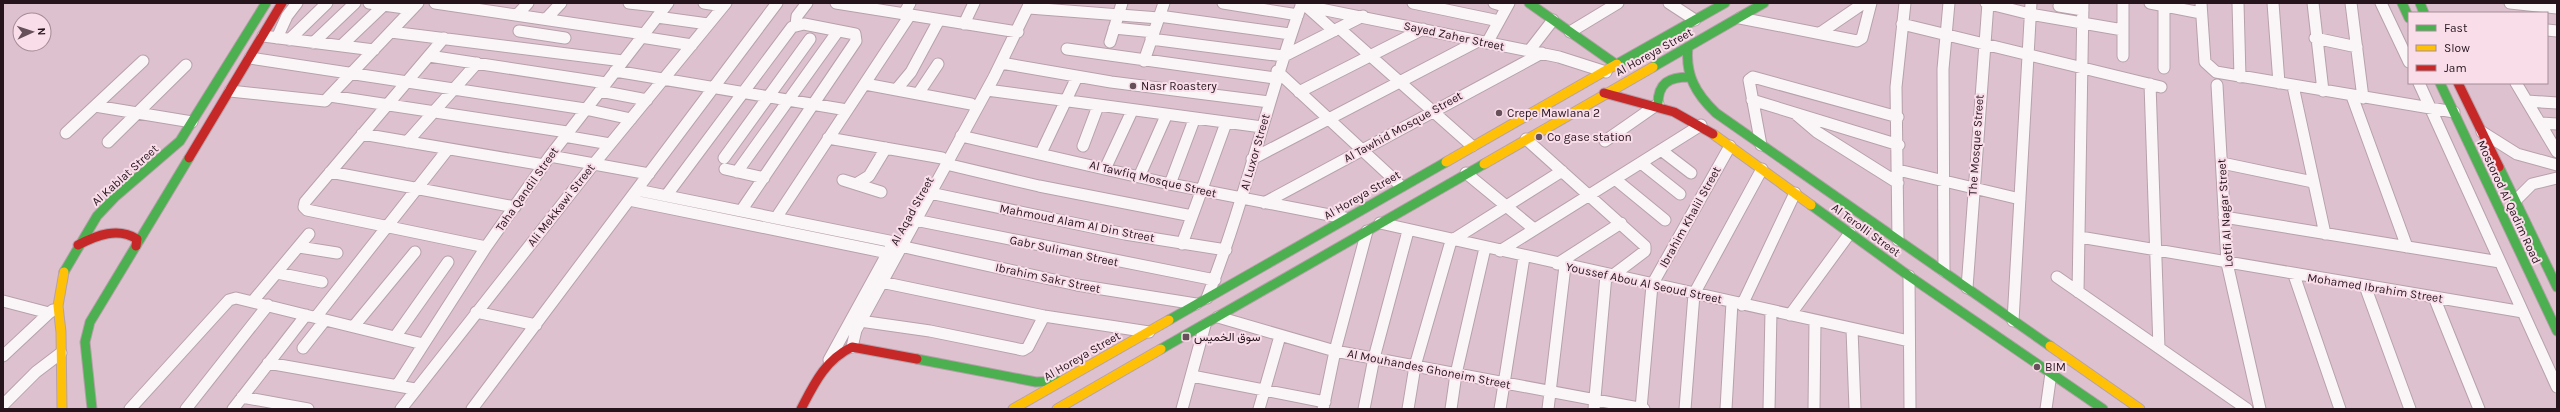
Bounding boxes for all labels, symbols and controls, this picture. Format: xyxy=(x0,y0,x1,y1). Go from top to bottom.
north arrow xyxy=(12,12,52,52)
legend xyxy=(2408,12,2548,84)
street label: Sayed Zaher Street xyxy=(1402,18,1506,54)
text: Fast xyxy=(2444,21,2468,35)
street label: Al Horeya Street xyxy=(1613,25,1695,79)
text: N xyxy=(35,27,48,36)
text: Slow xyxy=(2444,41,2470,55)
text: Jam xyxy=(2444,61,2467,75)
place label: Nasr Roastery xyxy=(1141,79,1217,93)
marker: Nasr Roastery xyxy=(1128,81,1138,91)
street label: Al Tawhid Mosque Street xyxy=(1341,88,1465,165)
street label: The Mosque Street xyxy=(1965,93,1987,196)
place label: Crepe Mawlana 2 xyxy=(1507,106,1600,120)
marker: Crepe Mawlana 2 xyxy=(1494,108,1504,118)
street label: Al Luxor Street xyxy=(1237,112,1273,192)
place label: Co gase station xyxy=(1547,130,1632,144)
marker: Co gase station xyxy=(1534,132,1544,142)
street label: Mostorod Al Qadim Road xyxy=(2474,138,2544,266)
street label: Al Kablat Street xyxy=(89,141,161,208)
street label: Taha Qandil Street xyxy=(493,144,562,234)
street label: Al Tawfiq Mosque Street xyxy=(1088,158,1218,201)
street label: Lotfi Al Nagar Street xyxy=(2214,158,2236,268)
street label: Ali Mekkawi Street xyxy=(524,160,598,249)
street label: Ibrahim Khalil Street xyxy=(1656,164,1724,270)
street label: Al Horeya Street xyxy=(1321,167,1403,223)
street label: Al Aqad Street xyxy=(887,174,937,248)
street label: Al Terolli Street xyxy=(1829,200,1903,260)
street label: Mahmoud Alam Al Din Street xyxy=(998,201,1156,245)
street label: Gabr Suliman Street xyxy=(1008,233,1120,269)
street label: Ibrahim Sakr Street xyxy=(994,260,1102,296)
street label: Youssef Abou Al Seoud Street xyxy=(1565,260,1724,307)
street label: Mohamed Ibrahim Street xyxy=(2306,270,2444,306)
street label: Al Horeya Street xyxy=(1041,328,1123,384)
place label: سوق الخميس xyxy=(1194,330,1260,345)
marker: سوق الخميس xyxy=(1181,332,1191,342)
street label: Al Mouhandes Ghoneim Street xyxy=(1346,346,1512,392)
place label: BIM xyxy=(2045,360,2066,374)
marker: BIM xyxy=(2032,362,2042,372)

